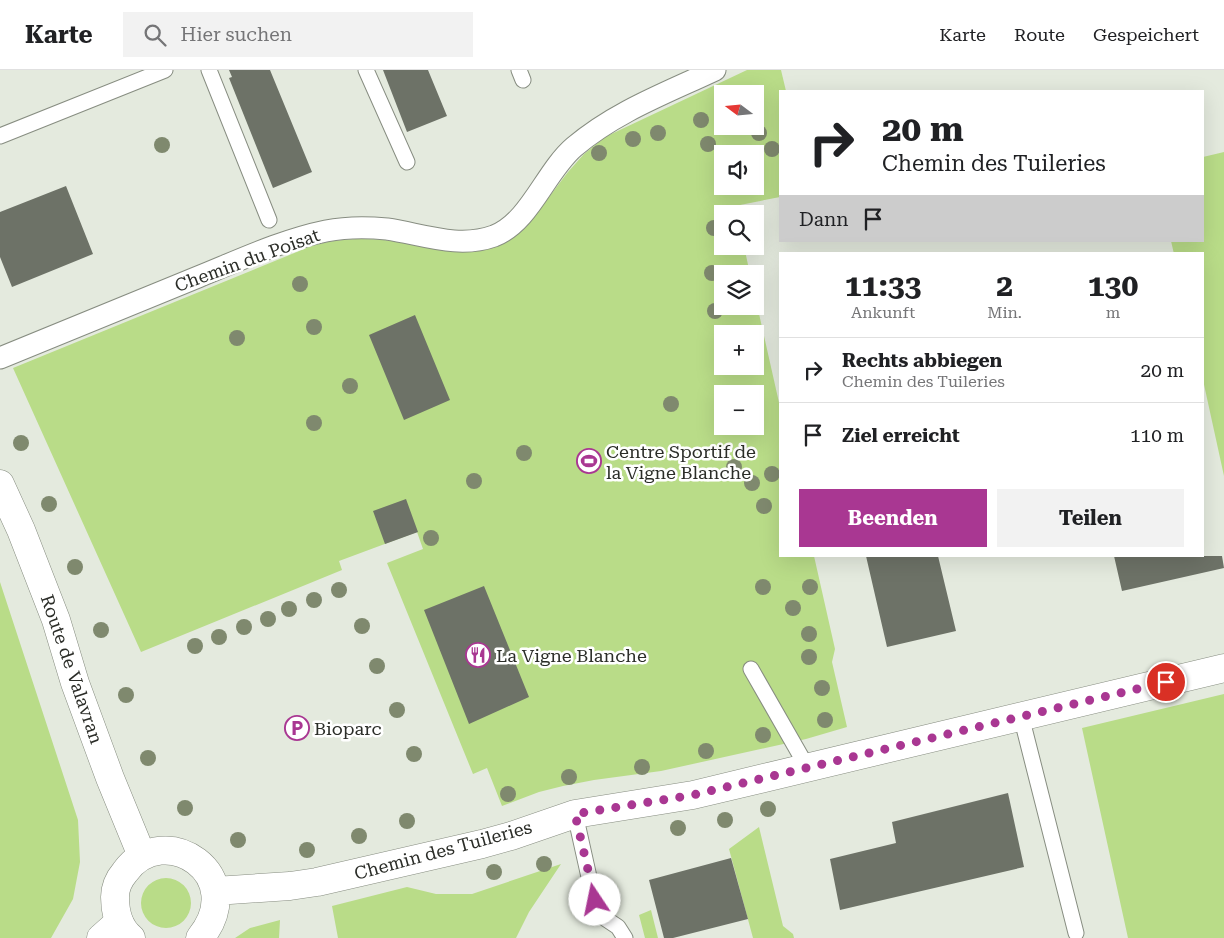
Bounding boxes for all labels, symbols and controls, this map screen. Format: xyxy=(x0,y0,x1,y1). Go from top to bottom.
search box xyxy=(123,12,473,57)
text: Karte xyxy=(25,21,93,49)
icon: search xyxy=(141,21,169,49)
text: Hier suchen xyxy=(181,23,292,46)
text: Karte xyxy=(939,24,986,45)
text: Route xyxy=(1014,24,1065,45)
text: Gespeichert xyxy=(1093,24,1199,45)
north arrow xyxy=(714,85,764,135)
map controls xyxy=(714,85,764,435)
text: 20 m xyxy=(882,109,964,150)
icon: right xyxy=(799,110,864,175)
button: sound xyxy=(714,145,764,195)
text: Chemin des Tuileries xyxy=(882,151,1106,176)
button: search xyxy=(714,205,764,255)
icon: arrive xyxy=(859,205,887,233)
text: Dann xyxy=(799,208,849,231)
street label: Chemin du Poisat xyxy=(172,224,323,296)
button: layers xyxy=(714,265,764,315)
text: 11:33 xyxy=(845,268,921,303)
text: 2 xyxy=(996,268,1013,303)
text: 130 xyxy=(1088,268,1138,303)
text: Ankunft xyxy=(851,303,915,322)
text: Min. xyxy=(987,303,1022,322)
text: m xyxy=(1106,303,1120,322)
button: + xyxy=(714,325,764,375)
text: Rechts abbiegen xyxy=(842,349,1002,372)
icon: right xyxy=(799,356,827,384)
text: 20 m xyxy=(1141,359,1184,382)
text: Chemin des Tuileries xyxy=(842,372,1005,391)
button: − xyxy=(714,385,764,435)
icon: arrive xyxy=(799,421,827,449)
text: Ziel erreicht xyxy=(842,424,960,447)
text: 110 m xyxy=(1130,424,1184,447)
place label: Centre Sportif de la Vigne Blanche xyxy=(606,441,756,483)
sports icon: Centre Sportif de la Vigne Blanche xyxy=(576,448,602,474)
button: Beenden xyxy=(799,489,987,547)
button: Teilen xyxy=(997,489,1184,547)
street label: Route de Valavran xyxy=(37,592,108,747)
restaurant icon: La Vigne Blanche xyxy=(465,642,491,668)
place label: La Vigne Blanche xyxy=(496,645,647,666)
pin xyxy=(1145,661,1187,703)
icon: arrive xyxy=(1152,668,1180,696)
parking icon: Bioparc xyxy=(284,715,310,741)
place label: Bioparc xyxy=(314,718,381,739)
street label: Chemin des Tuileries xyxy=(352,816,534,884)
position arrow xyxy=(568,873,620,925)

